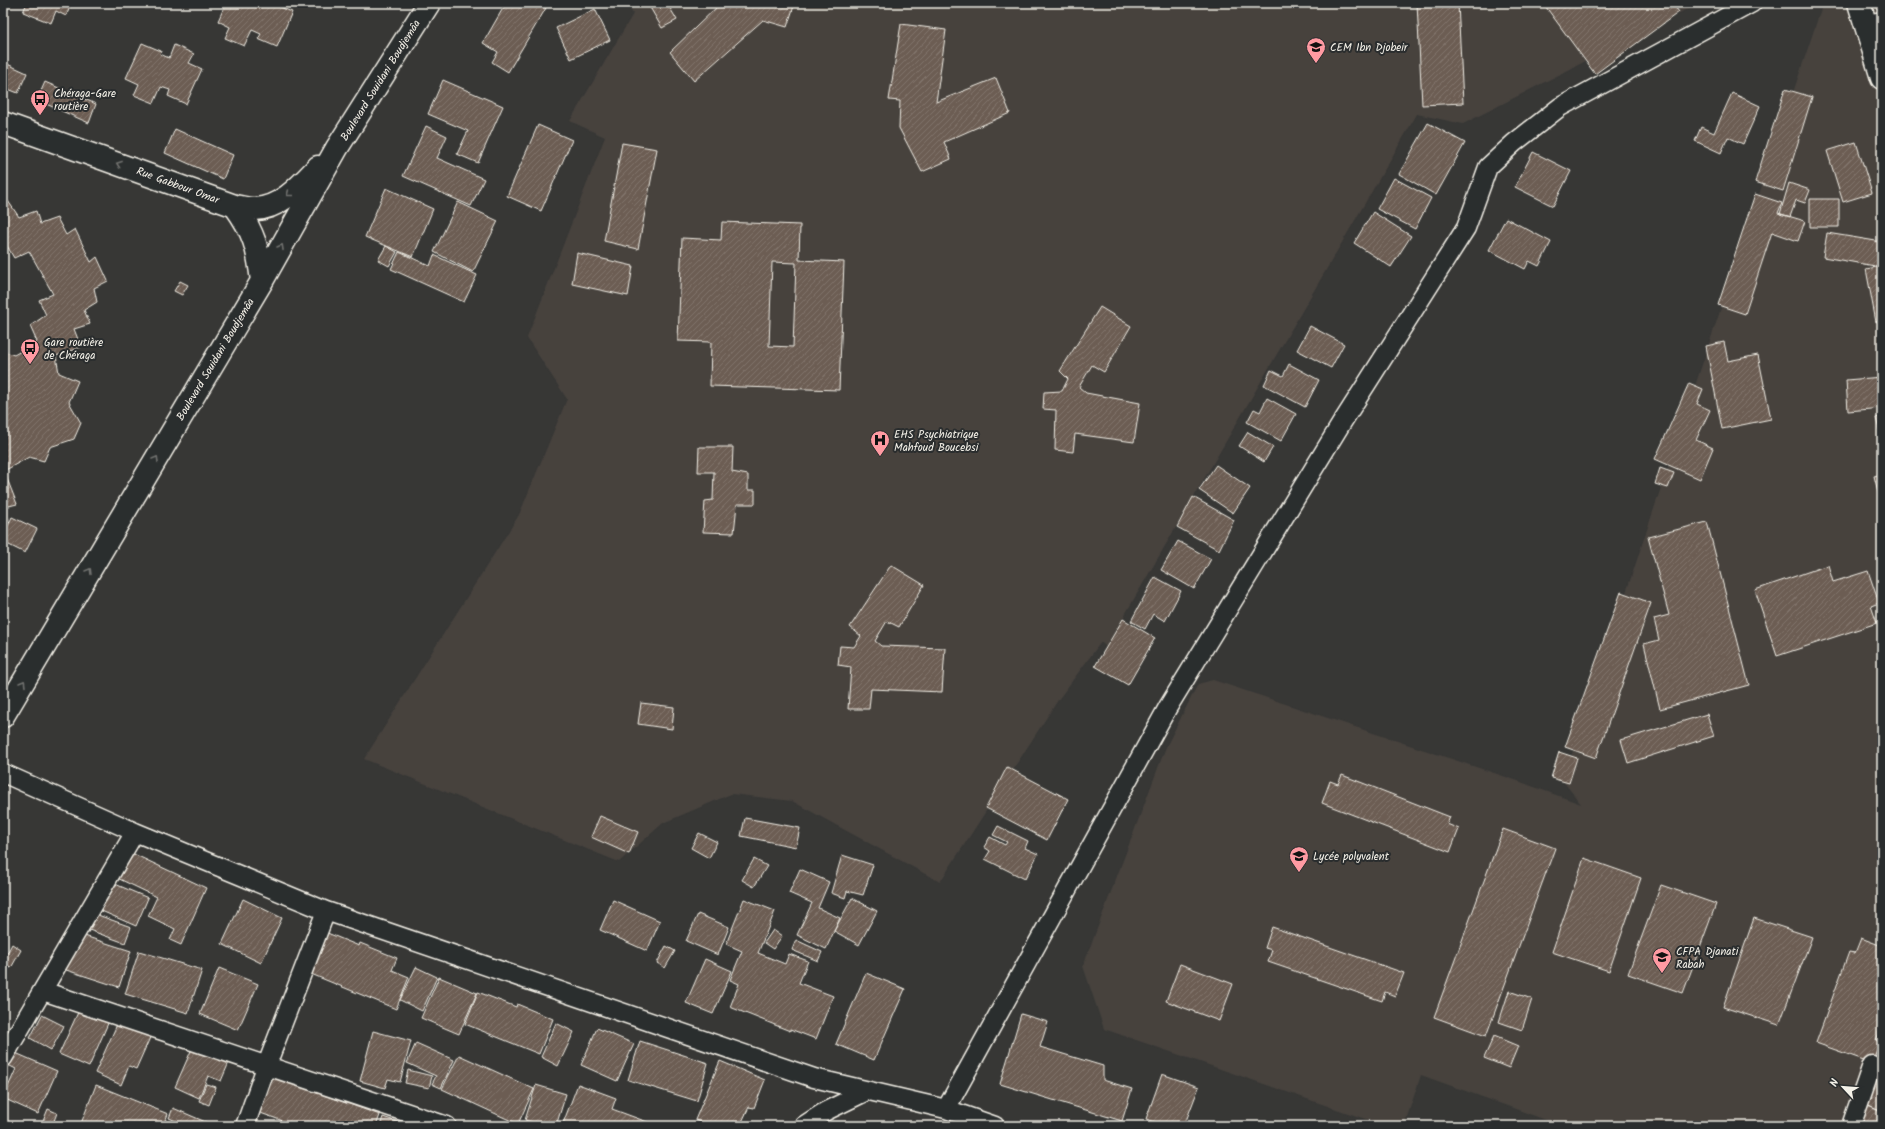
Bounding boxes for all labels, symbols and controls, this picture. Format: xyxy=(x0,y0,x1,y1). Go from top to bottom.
street label: Boulevard Souidani Boudjemâa xyxy=(336,16,426,145)
school or university icon: CEM Ibn Djobeir xyxy=(1305,36,1327,64)
place label: CEM Ibn Djobeir xyxy=(1330,39,1409,57)
place label: Chéraga-Gare routière xyxy=(54,85,116,116)
bus stop icon: Chéraga-Gare routière xyxy=(29,88,51,116)
one-way arrow xyxy=(116,161,123,169)
street label: Rue Gabbour Omar xyxy=(134,163,223,210)
one-way arrow xyxy=(287,189,294,196)
one-way arrow xyxy=(276,244,283,251)
street label: Boulevard Souidani Boudjemâa xyxy=(172,295,260,424)
place label: Gare routière de Chéraga xyxy=(44,334,103,365)
bus stop icon: Gare routière de Chéraga xyxy=(19,337,41,365)
place label: EHS Psychiatrique Mahfoud Boucebsi xyxy=(894,426,979,457)
hospital icon: EHS Psychiatrique Mahfoud Boucebsi xyxy=(869,429,891,457)
one-way arrow xyxy=(151,456,158,463)
one-way arrow xyxy=(85,568,92,575)
one-way arrow xyxy=(18,680,25,687)
school or university icon: Lycée polyvalent xyxy=(1288,845,1310,873)
place label: Lycée polyvalent xyxy=(1313,848,1390,866)
place label: CFPA Djanati Rabah xyxy=(1676,943,1739,974)
school or university icon: CFPA Djanati Rabah xyxy=(1651,946,1673,974)
north arrow xyxy=(1823,1067,1863,1107)
text: N xyxy=(1825,1076,1845,1090)

